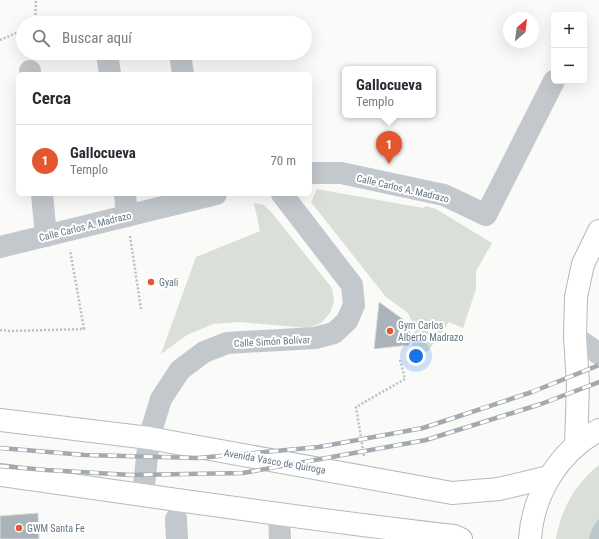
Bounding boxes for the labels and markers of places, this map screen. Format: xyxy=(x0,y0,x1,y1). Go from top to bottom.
pin: 1 xyxy=(376,131,402,164)
marker: Gyali xyxy=(146,277,156,287)
place label: Gyali xyxy=(159,277,178,288)
place label: Gym Carlos Alberto Madrazo xyxy=(398,320,463,343)
marker: Gym Carlos Alberto Madrazo xyxy=(385,326,395,336)
marker: GWM Santa Fe xyxy=(14,523,24,533)
place label: GWM Santa Fe xyxy=(27,523,85,534)

